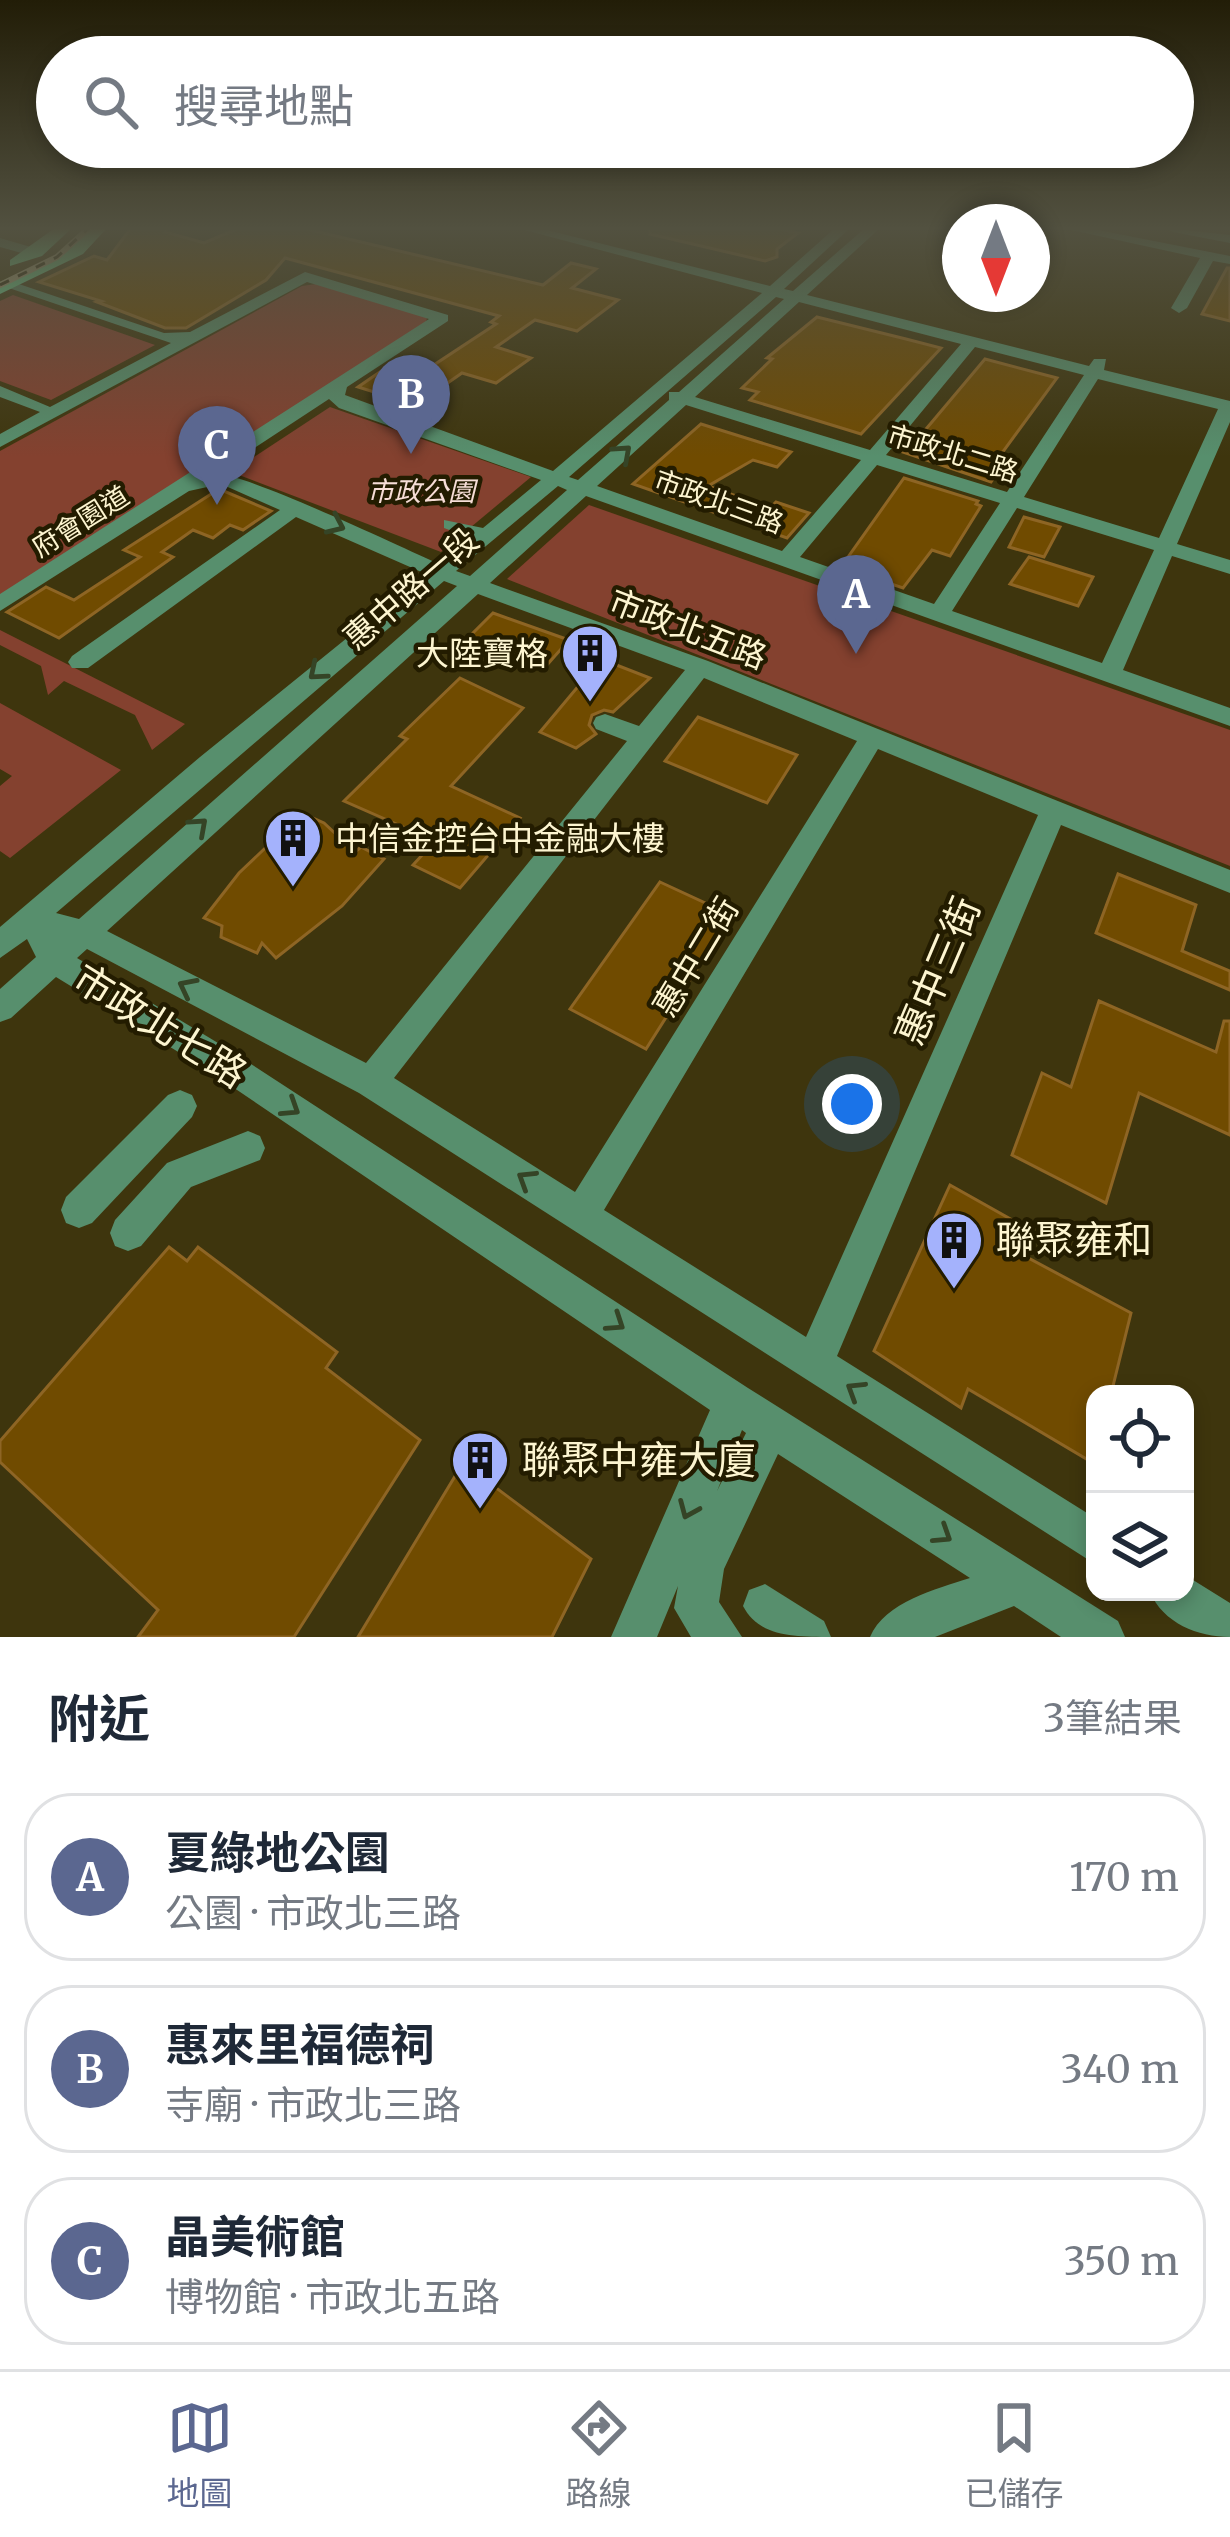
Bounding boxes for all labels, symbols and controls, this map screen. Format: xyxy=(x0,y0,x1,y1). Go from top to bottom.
search box xyxy=(36,36,1194,168)
icon: search xyxy=(78,69,144,135)
text: 搜尋地點 xyxy=(174,78,354,134)
north arrow xyxy=(942,204,1050,312)
pin: B xyxy=(372,355,450,454)
pin: C xyxy=(178,406,256,505)
street label: 市政北二路 xyxy=(883,417,1023,489)
one-way arrow xyxy=(610,446,631,467)
street label: 市政北三路 xyxy=(650,462,788,540)
park label: 市政公園 xyxy=(367,474,479,508)
street label: 府會園道 xyxy=(25,478,135,564)
one-way arrow xyxy=(324,511,345,534)
street label: 惠中路一段 xyxy=(335,519,487,659)
pin: A xyxy=(817,555,895,654)
street label: 市政北五路 xyxy=(604,580,772,678)
building icon: 大陸寶格 xyxy=(559,622,621,704)
place label: 大陸寶格 xyxy=(416,633,548,674)
one-way arrow xyxy=(309,657,331,679)
building icon: 中信金控台中金融大樓 xyxy=(262,807,324,889)
place label: 中信金控台中金融大樓 xyxy=(335,818,665,859)
one-way arrow xyxy=(186,819,207,840)
street label: 惠中二街 xyxy=(644,890,748,1024)
street label: 惠中三街 xyxy=(885,890,991,1052)
street label: 市政北七路 xyxy=(64,954,256,1098)
one-way arrow xyxy=(179,978,200,1001)
your location xyxy=(822,1074,882,1134)
one-way arrow xyxy=(277,1093,299,1115)
one-way arrow xyxy=(517,1171,539,1194)
building icon: 聯聚雍和 xyxy=(923,1209,985,1291)
place label: 聯聚雍和 xyxy=(996,1216,1152,1265)
one-way arrow xyxy=(602,1309,624,1331)
one-way arrow xyxy=(846,1382,868,1404)
map controls xyxy=(1086,1385,1194,1601)
button: locate xyxy=(1086,1385,1194,1493)
building icon: 聯聚中雍大廈 xyxy=(449,1429,511,1511)
place label: 聯聚中雍大廈 xyxy=(522,1436,756,1485)
button: layers xyxy=(1086,1493,1194,1601)
one-way arrow xyxy=(678,1498,702,1519)
one-way arrow xyxy=(930,1521,952,1544)
text: 附近 xyxy=(48,1687,150,1751)
text: 3筆結果 xyxy=(1043,1694,1182,1743)
text: 夏綠地公園 xyxy=(165,1825,390,1881)
text: A xyxy=(76,1853,104,1902)
text: 170 m xyxy=(1069,1853,1179,1902)
text: 公園 · 市政北三路 xyxy=(165,1889,461,1938)
text: 惠來里福德祠 xyxy=(165,2017,435,2073)
text: B xyxy=(76,2045,104,2094)
text: 340 m xyxy=(1061,2045,1179,2094)
text: 寺廟 · 市政北三路 xyxy=(165,2081,461,2130)
text: 晶美術館 xyxy=(165,2209,345,2265)
text: C xyxy=(77,2237,103,2286)
text: 350 m xyxy=(1064,2237,1179,2286)
text: 博物館 · 市政北五路 xyxy=(165,2273,500,2322)
tab: 地圖 xyxy=(167,2395,233,2515)
tab: 路線 xyxy=(566,2395,632,2515)
tab: 已儲存 xyxy=(965,2395,1064,2515)

